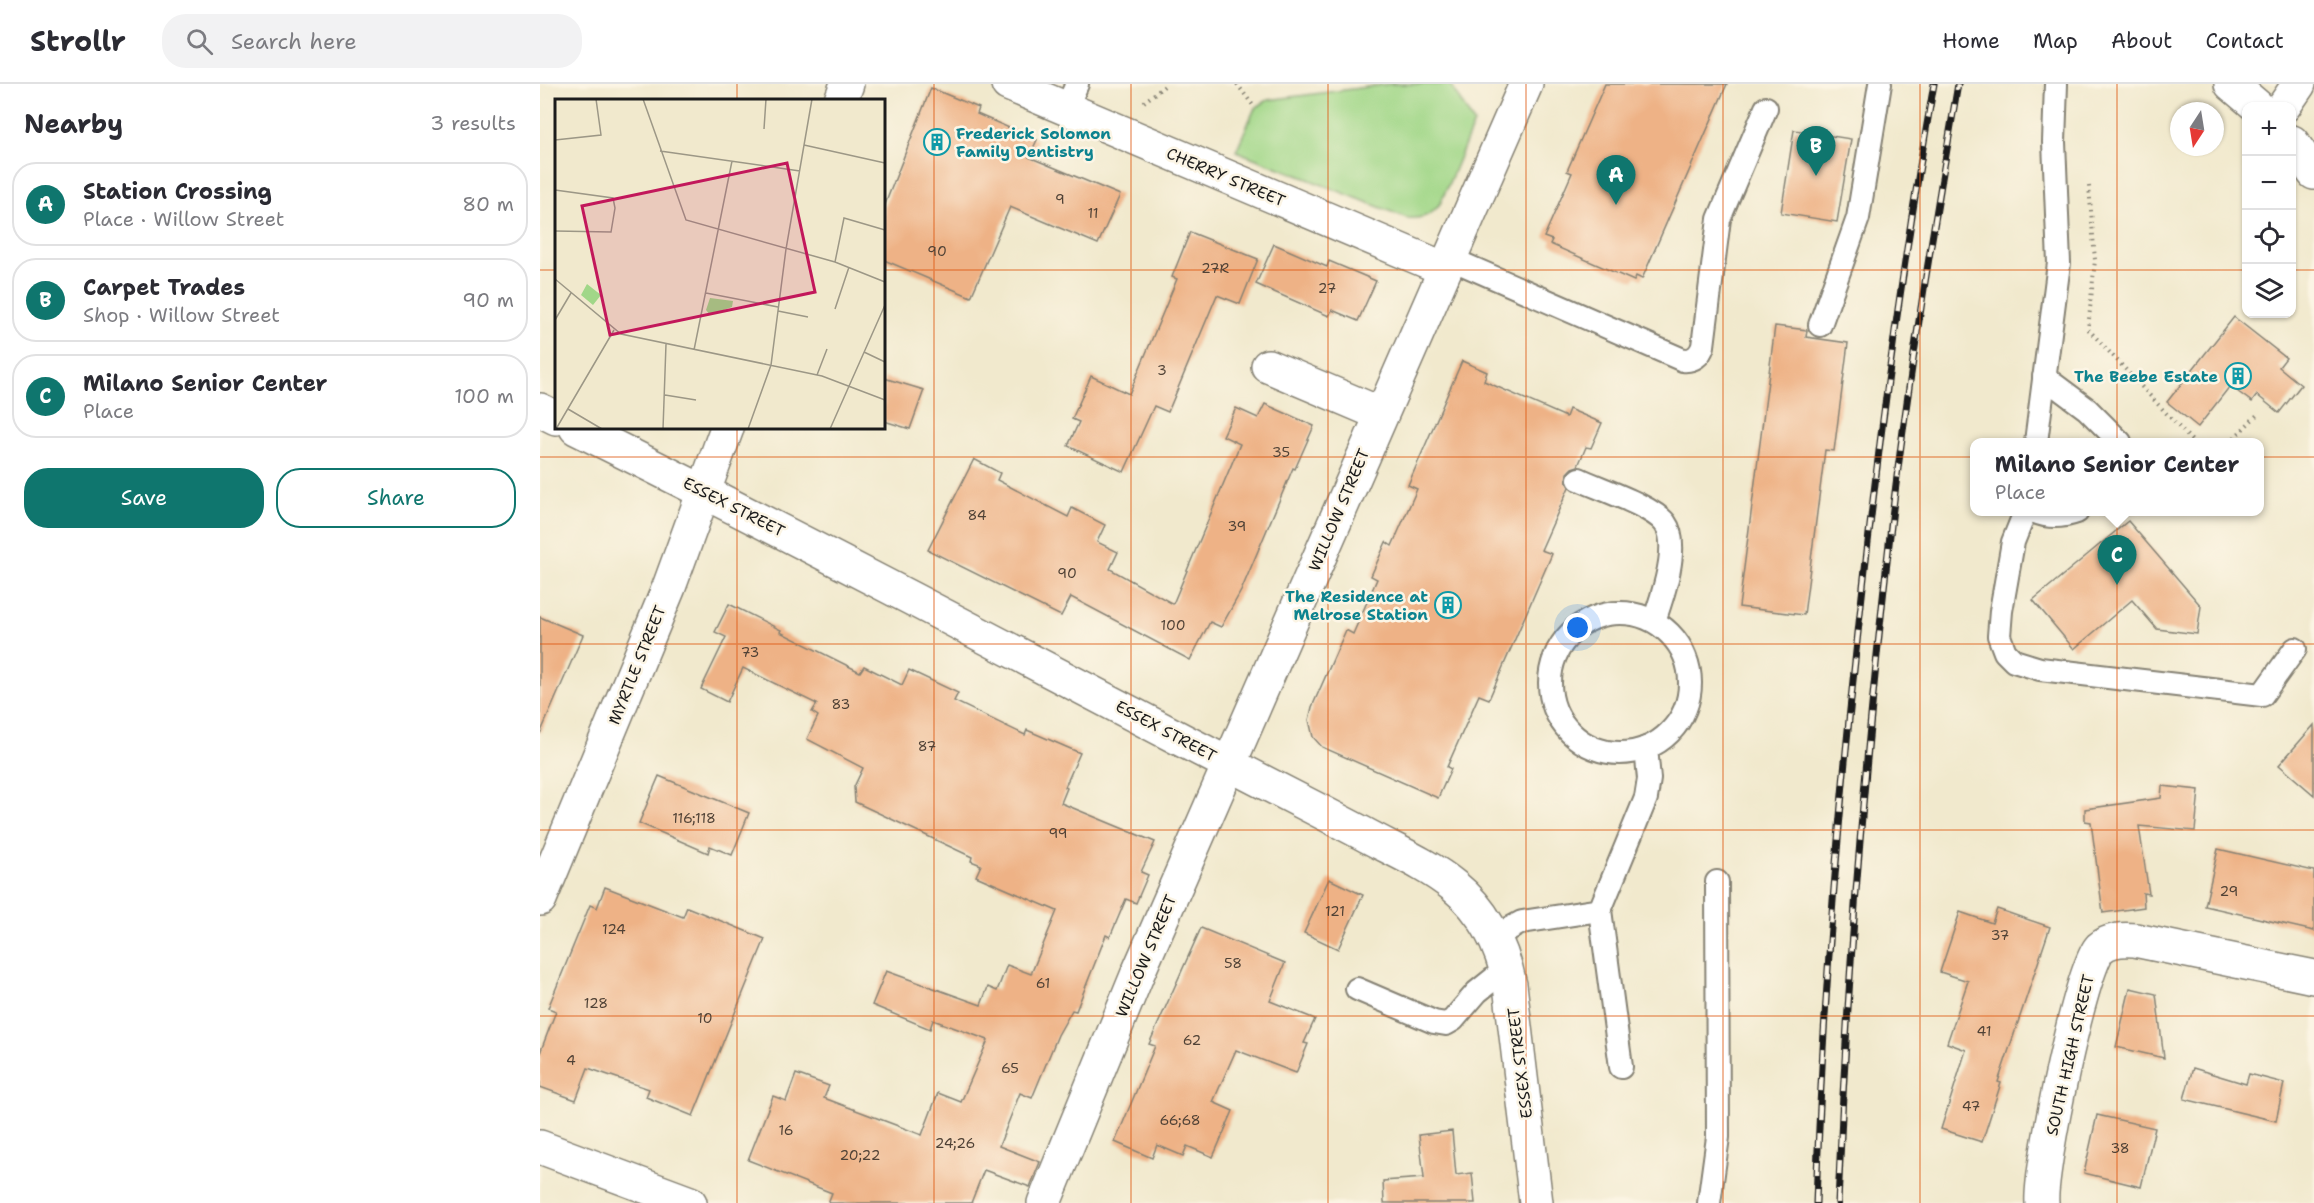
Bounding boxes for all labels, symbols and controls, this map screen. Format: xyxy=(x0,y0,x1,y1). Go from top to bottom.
search box xyxy=(162,14,582,68)
text: Strollr xyxy=(30,22,126,60)
icon: search xyxy=(183,25,216,58)
text: Search here xyxy=(231,27,357,56)
text: Home xyxy=(1942,27,2000,55)
text: Map xyxy=(2033,27,2078,55)
text: About xyxy=(2111,27,2172,55)
text: Contact xyxy=(2205,27,2284,55)
inset map xyxy=(555,99,885,429)
north arrow xyxy=(2170,102,2224,156)
map controls xyxy=(2242,102,2296,318)
button: + xyxy=(2242,102,2296,156)
text: Nearby xyxy=(24,106,123,141)
text: 3 results xyxy=(430,110,516,136)
place label: Frederick Solomon Family Dentistry xyxy=(956,123,1111,162)
pin: B xyxy=(1796,126,1836,176)
building icon: Frederick Solomon Family Dentistry xyxy=(922,127,952,157)
street label: CHERRY STREET xyxy=(1163,142,1289,212)
pin: A xyxy=(1596,156,1636,205)
button: − xyxy=(2242,156,2296,210)
text: Station Crossing xyxy=(83,177,272,206)
house number: 9 xyxy=(1055,190,1065,208)
text: A xyxy=(38,191,53,217)
text: 80 m xyxy=(462,191,514,217)
house number: 11 xyxy=(1087,204,1099,222)
text: Place · Willow Street xyxy=(83,206,284,232)
button: locate xyxy=(2242,210,2296,264)
house number: 90 xyxy=(927,242,947,260)
house number: 27R xyxy=(1201,259,1229,277)
button: layers xyxy=(2242,264,2296,318)
text: Carpet Trades xyxy=(83,273,245,302)
house number: 27 xyxy=(1318,279,1336,297)
text: B xyxy=(39,287,52,313)
text: 90 m xyxy=(462,287,514,313)
text: Shop · Willow Street xyxy=(83,302,280,328)
house number: 3 xyxy=(1157,361,1167,379)
building icon: The Beebe Estate xyxy=(2223,361,2253,391)
place label: The Beebe Estate xyxy=(2074,366,2218,387)
text: Milano Senior Center xyxy=(83,369,327,398)
text: C xyxy=(39,383,52,409)
text: 100 m xyxy=(454,383,514,409)
text: Place xyxy=(83,398,134,424)
popup xyxy=(1970,438,2264,516)
house number: 35 xyxy=(1272,443,1290,461)
street label: WILLOW STREET xyxy=(1304,445,1374,575)
text: Milano Senior Center xyxy=(1995,450,2239,479)
button: Save xyxy=(24,468,264,528)
button: Share xyxy=(276,468,516,528)
street label: ESSEX STREET xyxy=(680,472,789,542)
text: Place xyxy=(1995,479,2046,505)
house number: 84 xyxy=(967,506,987,524)
house number: 39 xyxy=(1228,517,1246,535)
pin: C xyxy=(2098,536,2136,585)
house number: 90 xyxy=(1057,564,1077,582)
place label: The Residence at Melrose Station xyxy=(1285,586,1428,625)
building icon: The Residence at Melrose Station xyxy=(1433,590,1463,620)
street label: MYRTLE STREET xyxy=(604,602,671,728)
your location xyxy=(1563,613,1592,642)
house number: 100 xyxy=(1161,616,1185,634)
house number: 73 xyxy=(741,643,759,661)
house number: 83 xyxy=(832,695,850,713)
street label: ESSEX STREET xyxy=(1112,696,1220,767)
house number: 87 xyxy=(918,737,936,755)
house number: 116;118 xyxy=(672,809,716,827)
house number: 99 xyxy=(1048,824,1068,842)
house number: 29 xyxy=(2220,882,2238,900)
street label: WILLOW STREET xyxy=(1111,891,1181,1021)
house number: 121 xyxy=(1325,902,1345,920)
house number: 124 xyxy=(602,920,626,938)
house number: 37 xyxy=(1991,926,2009,944)
house number: 58 xyxy=(1224,954,1242,972)
street label: SOUTH HIGH STREET xyxy=(2041,972,2099,1138)
house number: 61 xyxy=(1036,974,1050,992)
house number: 128 xyxy=(584,994,608,1012)
street label: ESSEX STREET xyxy=(1503,1006,1537,1120)
house number: 10 xyxy=(697,1009,713,1027)
house number: 41 xyxy=(1977,1022,1991,1040)
house number: 62 xyxy=(1183,1031,1201,1049)
house number: 4 xyxy=(566,1051,576,1069)
house number: 65 xyxy=(1001,1059,1019,1077)
house number: 47 xyxy=(1962,1097,1980,1115)
house number: 66;68 xyxy=(1159,1111,1201,1129)
house number: 16 xyxy=(778,1121,794,1139)
house number: 24;26 xyxy=(935,1134,975,1152)
house number: 38 xyxy=(2110,1139,2130,1157)
house number: 20;22 xyxy=(840,1146,881,1164)

